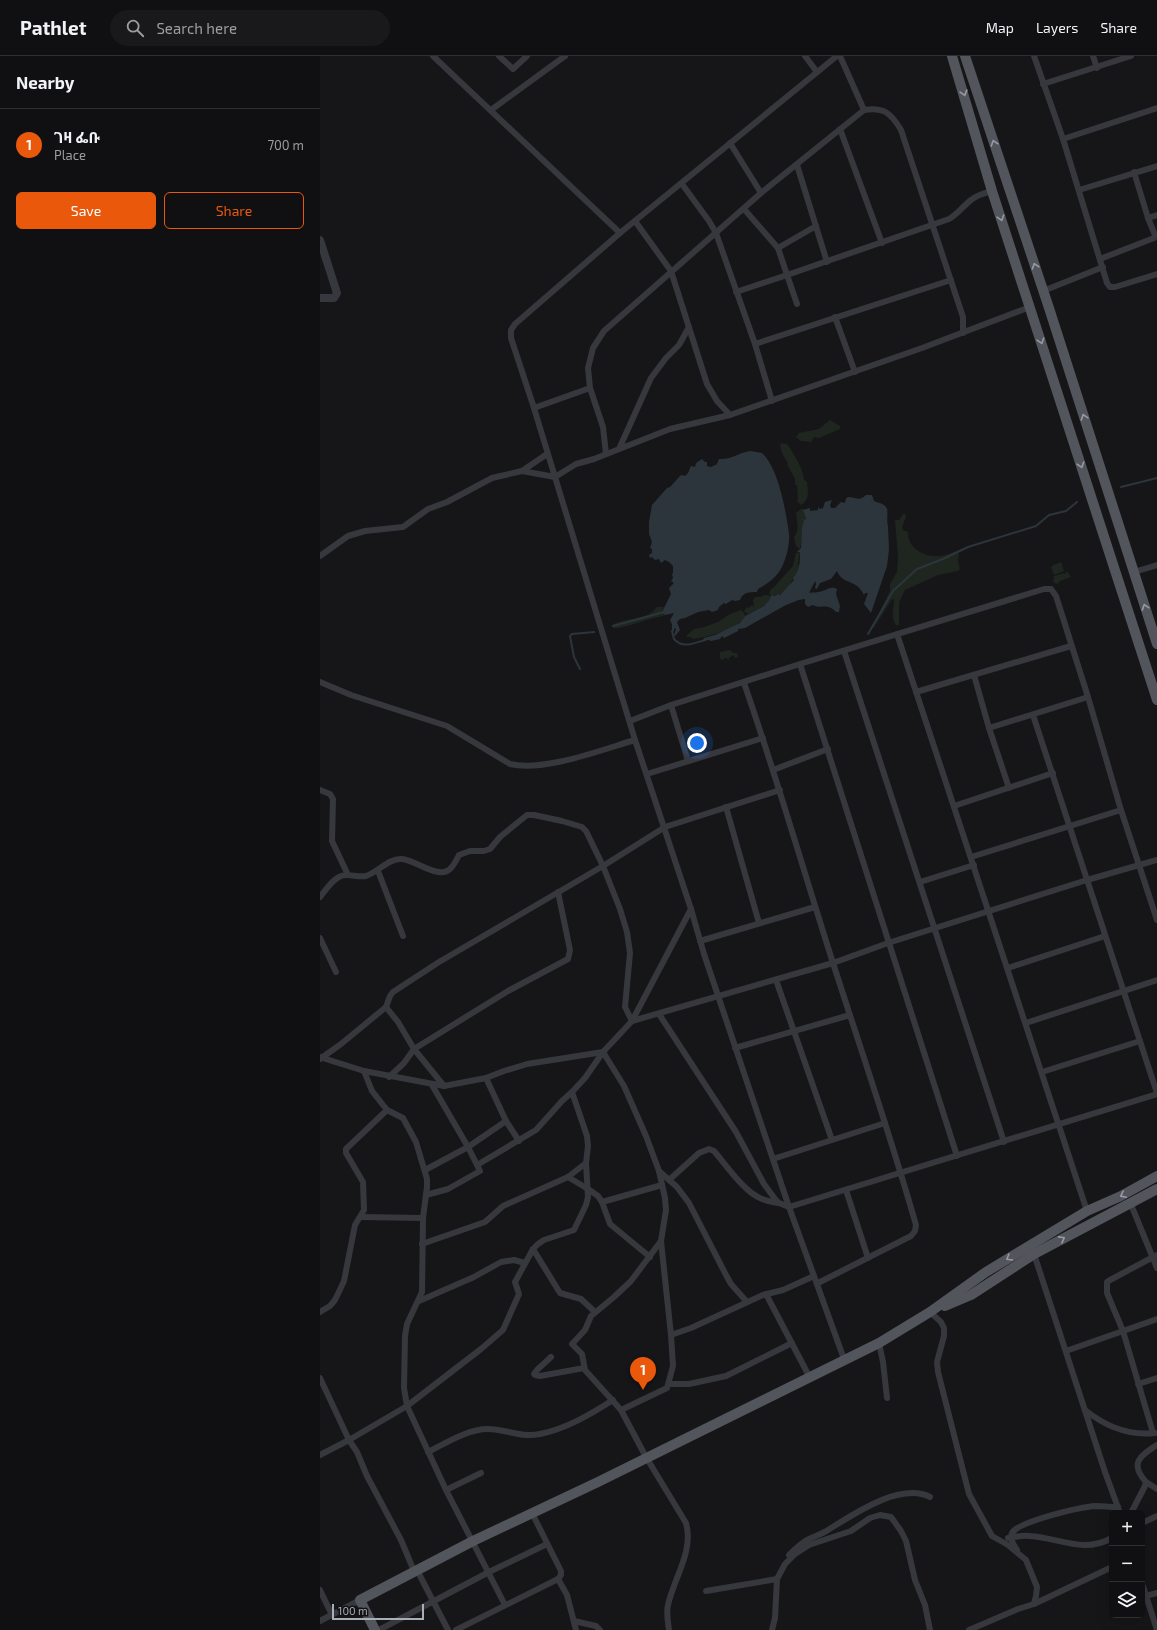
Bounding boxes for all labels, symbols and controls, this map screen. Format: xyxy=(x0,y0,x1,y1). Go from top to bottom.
search box xyxy=(110,10,390,46)
text: Pathlet xyxy=(20,16,86,39)
icon: search xyxy=(124,17,146,39)
text: Search here xyxy=(156,19,237,37)
text: Map xyxy=(986,19,1014,36)
text: Layers xyxy=(1036,19,1078,36)
text: Share xyxy=(1100,19,1137,36)
text: Nearby xyxy=(16,72,74,92)
one-way arrow xyxy=(959,90,968,97)
text: ገዛ ፌቡ xyxy=(54,128,100,146)
text: 1 xyxy=(26,137,32,153)
text: 700 m xyxy=(267,137,304,153)
one-way arrow xyxy=(990,140,999,147)
text: Place xyxy=(54,147,86,163)
button: Save xyxy=(16,192,156,229)
button: Share xyxy=(164,192,304,229)
one-way arrow xyxy=(996,214,1005,221)
one-way arrow xyxy=(1031,263,1040,270)
one-way arrow xyxy=(1036,338,1045,345)
one-way arrow xyxy=(1080,413,1089,420)
one-way arrow xyxy=(1076,461,1085,468)
one-way arrow xyxy=(1141,604,1150,611)
your location xyxy=(687,733,707,753)
one-way arrow xyxy=(1119,1190,1127,1197)
one-way arrow xyxy=(1058,1236,1065,1244)
one-way arrow xyxy=(1006,1253,1013,1260)
pin: 1 xyxy=(630,1357,656,1390)
map controls xyxy=(1109,1510,1145,1618)
button: + xyxy=(1109,1510,1145,1546)
button: − xyxy=(1109,1546,1145,1582)
button: layers xyxy=(1109,1582,1145,1618)
scale bar xyxy=(332,1602,424,1621)
text: 100 m xyxy=(338,1604,368,1617)

